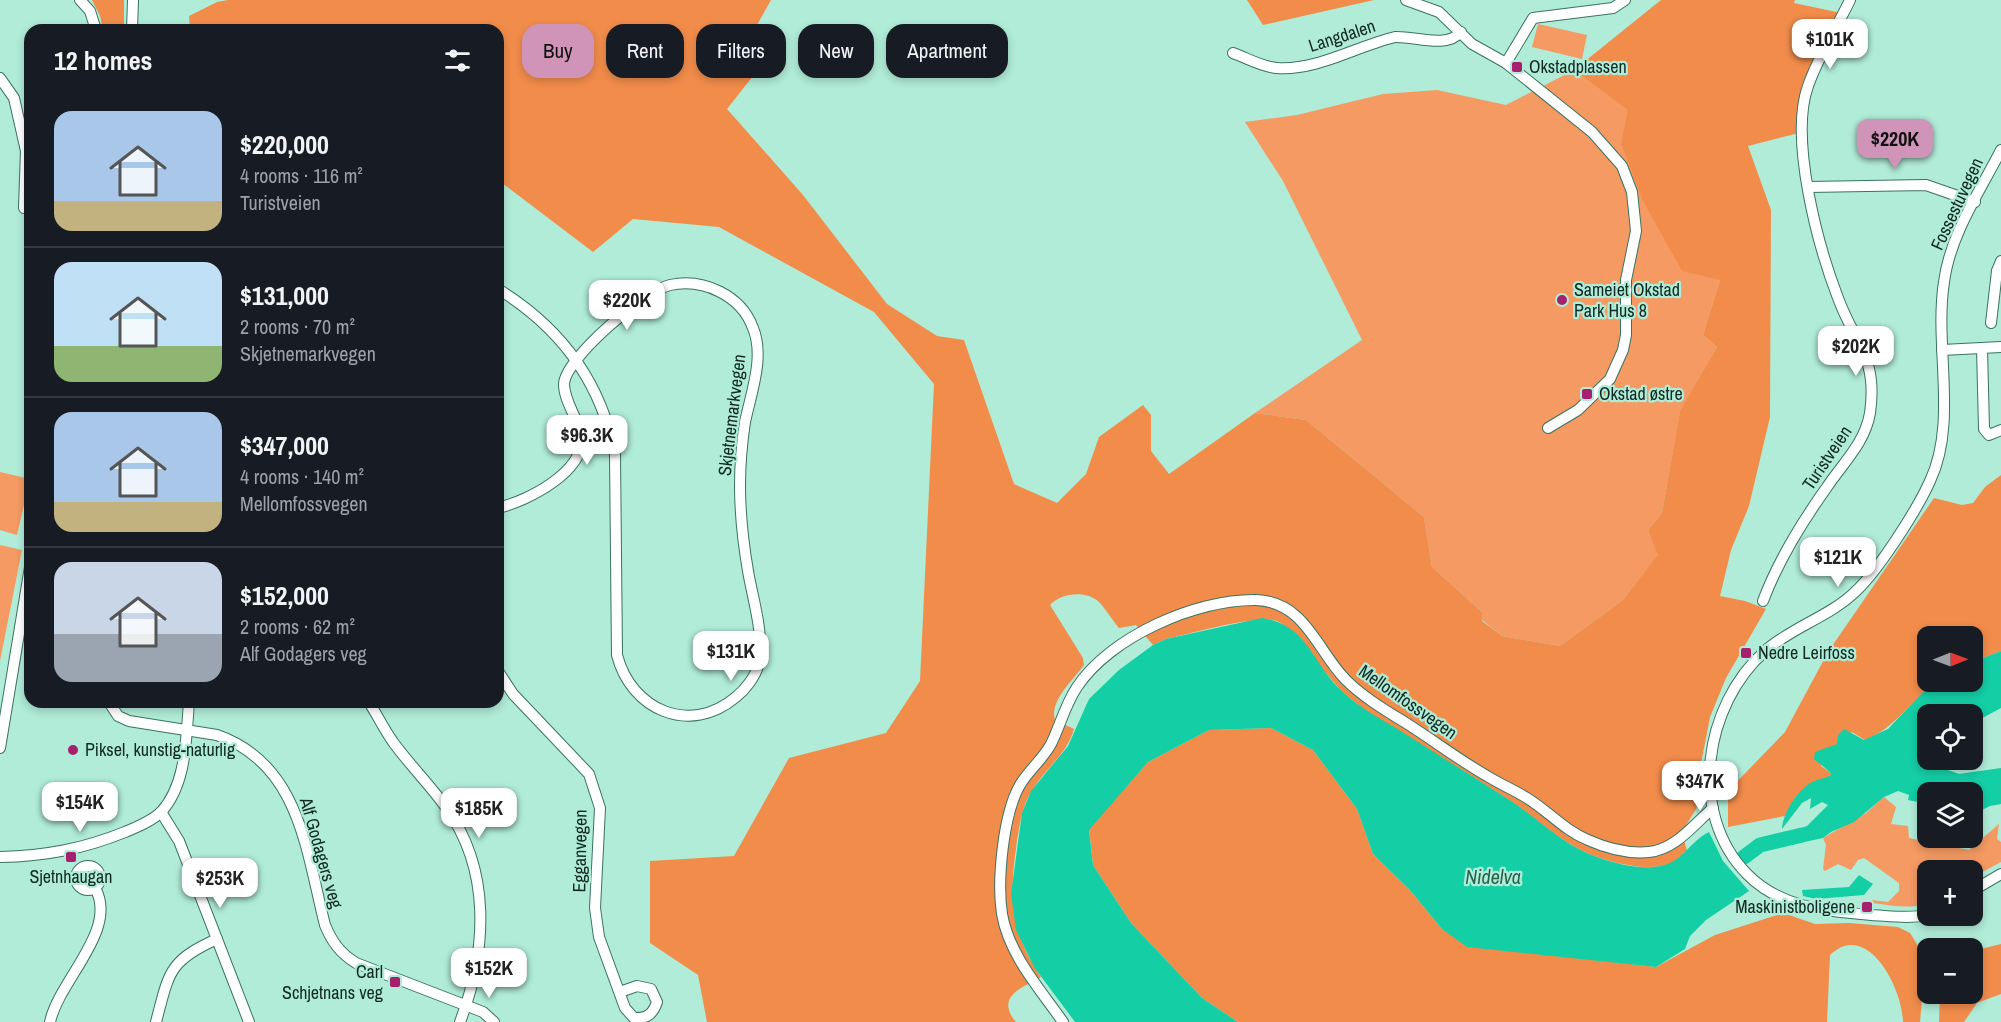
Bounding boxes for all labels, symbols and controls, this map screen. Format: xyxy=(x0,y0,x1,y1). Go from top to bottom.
street label: Langdalen xyxy=(1305,13,1378,58)
pin: $101K xyxy=(1788,19,1872,70)
chip: Buy xyxy=(522,24,594,78)
chip: Rent xyxy=(606,24,684,78)
chip: Filters xyxy=(696,24,786,78)
chip: New xyxy=(798,24,874,78)
chip: Apartment xyxy=(886,24,1008,78)
text: $101K xyxy=(1806,25,1854,52)
text: 12 homes xyxy=(54,43,152,78)
icon: filters xyxy=(441,44,474,77)
place label: Okstadplassen xyxy=(1529,54,1627,79)
marker: Okstadplassen xyxy=(1510,60,1524,74)
pin: $220K xyxy=(1853,119,1937,170)
text: $220K xyxy=(1871,125,1919,152)
text: $220,000 xyxy=(240,127,329,162)
icon: home xyxy=(102,135,174,207)
street label: Fossestuvegen xyxy=(1924,153,1989,254)
text: 4 rooms · 116 m² xyxy=(240,162,363,189)
text: Turistveien xyxy=(240,189,321,216)
place label: Sameiet Okstad Park Hus 8 xyxy=(1574,277,1680,323)
text: $131,000 xyxy=(240,278,329,313)
pin: $220K xyxy=(585,280,669,331)
icon: home xyxy=(102,286,174,358)
text: $220K xyxy=(603,286,651,313)
marker: Sameiet Okstad Park Hus 8 xyxy=(1555,293,1569,307)
text: 2 rooms · 70 m² xyxy=(240,313,355,340)
pin: $202K xyxy=(1814,326,1898,377)
text: $202K xyxy=(1832,332,1880,359)
text: Skjetnemarkvegen xyxy=(240,340,376,367)
street label: Skjetnemarkvegen xyxy=(712,353,751,477)
place label: Okstad østre xyxy=(1599,381,1683,406)
marker: Okstad østre xyxy=(1580,387,1594,401)
pin: $96.3K xyxy=(538,415,636,466)
text: $96.3K xyxy=(561,421,613,448)
street label: Turistveien xyxy=(1796,421,1857,495)
text: $347,000 xyxy=(240,428,329,463)
icon: home xyxy=(102,436,174,508)
text: 4 rooms · 140 m² xyxy=(240,463,364,490)
text: Mellomfossvegen xyxy=(240,490,368,517)
pin: $121K xyxy=(1796,537,1880,588)
text: $121K xyxy=(1814,543,1862,570)
text: $152,000 xyxy=(240,578,329,613)
icon: home xyxy=(102,586,174,658)
text: 2 rooms · 62 m² xyxy=(240,613,355,640)
north arrow xyxy=(1917,626,1983,692)
map controls xyxy=(1917,626,1983,1004)
pin: $131K xyxy=(689,631,773,682)
text: $131K xyxy=(707,637,755,664)
text: Alf Godagers veg xyxy=(240,640,367,667)
place label: Nedre Leirfoss xyxy=(1758,640,1855,665)
marker: Nedre Leirfoss xyxy=(1739,646,1753,660)
street label: Mellomfossvegen xyxy=(1354,658,1462,745)
button: locate xyxy=(1917,704,1983,770)
place label: Piksel, kunstig-naturlig xyxy=(85,737,236,762)
marker: Piksel, kunstig-naturlig xyxy=(66,743,80,757)
pin: $347K xyxy=(1658,761,1742,812)
text: $347K xyxy=(1676,767,1724,794)
pin: $154K xyxy=(38,782,122,833)
button: layers xyxy=(1917,782,1983,848)
text: $154K xyxy=(56,788,104,815)
pin: $185K xyxy=(437,788,521,839)
street label: Alf Godagers veg xyxy=(293,794,349,912)
text: $185K xyxy=(455,794,503,821)
street label: Egganvegen xyxy=(566,809,593,893)
marker: Sjetnhaugan xyxy=(64,850,78,864)
pin: $253K xyxy=(178,858,262,909)
button: + xyxy=(1917,860,1983,926)
water label: Nidelva xyxy=(1465,863,1521,890)
place label: Sjetnhaugan xyxy=(30,864,112,889)
text: $253K xyxy=(196,864,244,891)
place label: Maskinistboligene xyxy=(1735,894,1855,919)
marker: Maskinistboligene xyxy=(1860,900,1874,914)
button: − xyxy=(1917,938,1983,1004)
pin: $152K xyxy=(447,948,531,999)
text: $152K xyxy=(465,954,513,981)
place label: Carl Schjetnans veg xyxy=(282,959,384,1005)
marker: Carl Schjetnans veg xyxy=(388,975,402,989)

